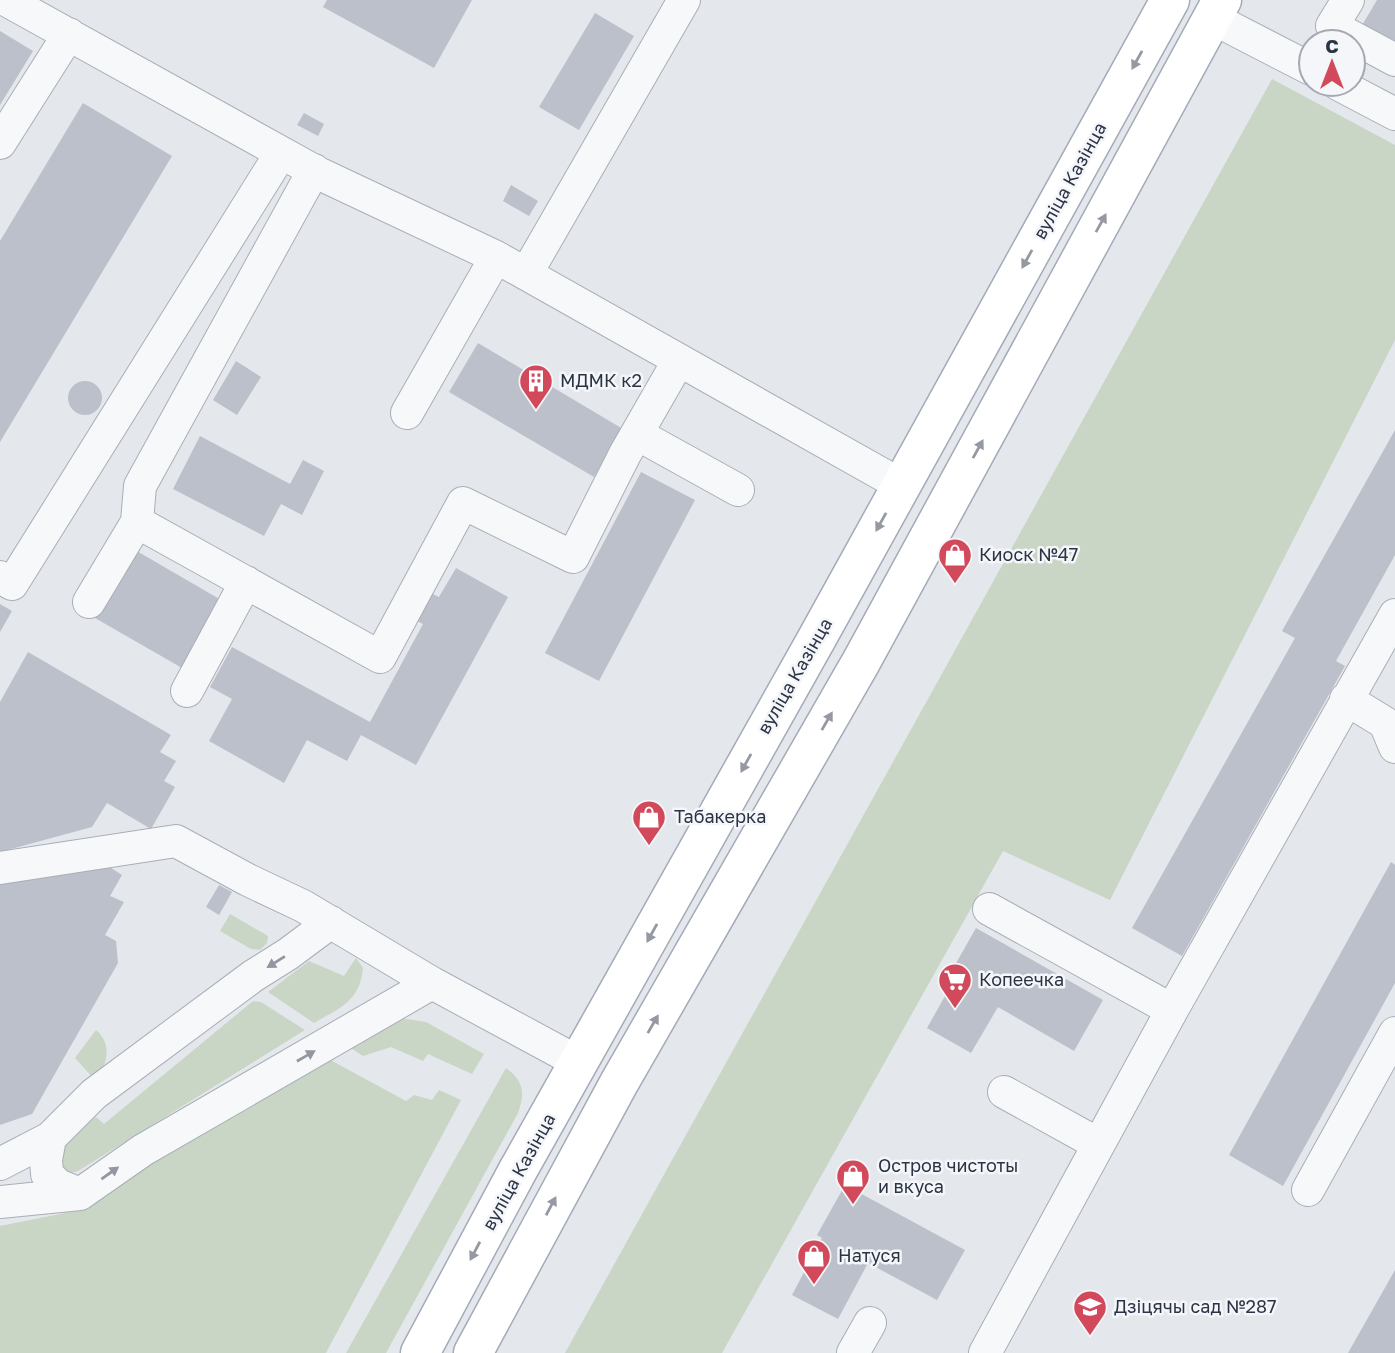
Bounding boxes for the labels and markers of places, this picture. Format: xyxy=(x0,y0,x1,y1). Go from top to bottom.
building icon: МДМК к2 xyxy=(517,362,555,411)
place label: МДМК к2 xyxy=(560,369,642,391)
shop icon: Киоск №47 xyxy=(936,536,974,585)
place label: Киоск №47 xyxy=(979,543,1078,565)
shop icon: Табакерка xyxy=(630,798,668,847)
place label: Табакерка xyxy=(674,805,766,827)
supermarket icon: Копеечка xyxy=(936,961,974,1010)
place label: Копеечка xyxy=(979,968,1064,990)
place label: Остров чистоты и вкуса xyxy=(878,1154,1019,1197)
shop icon: Остров чистоты и вкуса xyxy=(834,1157,872,1206)
shop icon: Натуся xyxy=(795,1237,833,1286)
place label: Натуся xyxy=(838,1244,901,1266)
school or university icon: Дзіцячы сад №287 xyxy=(1071,1288,1109,1337)
place label: Дзіцячы сад №287 xyxy=(1114,1295,1277,1317)

